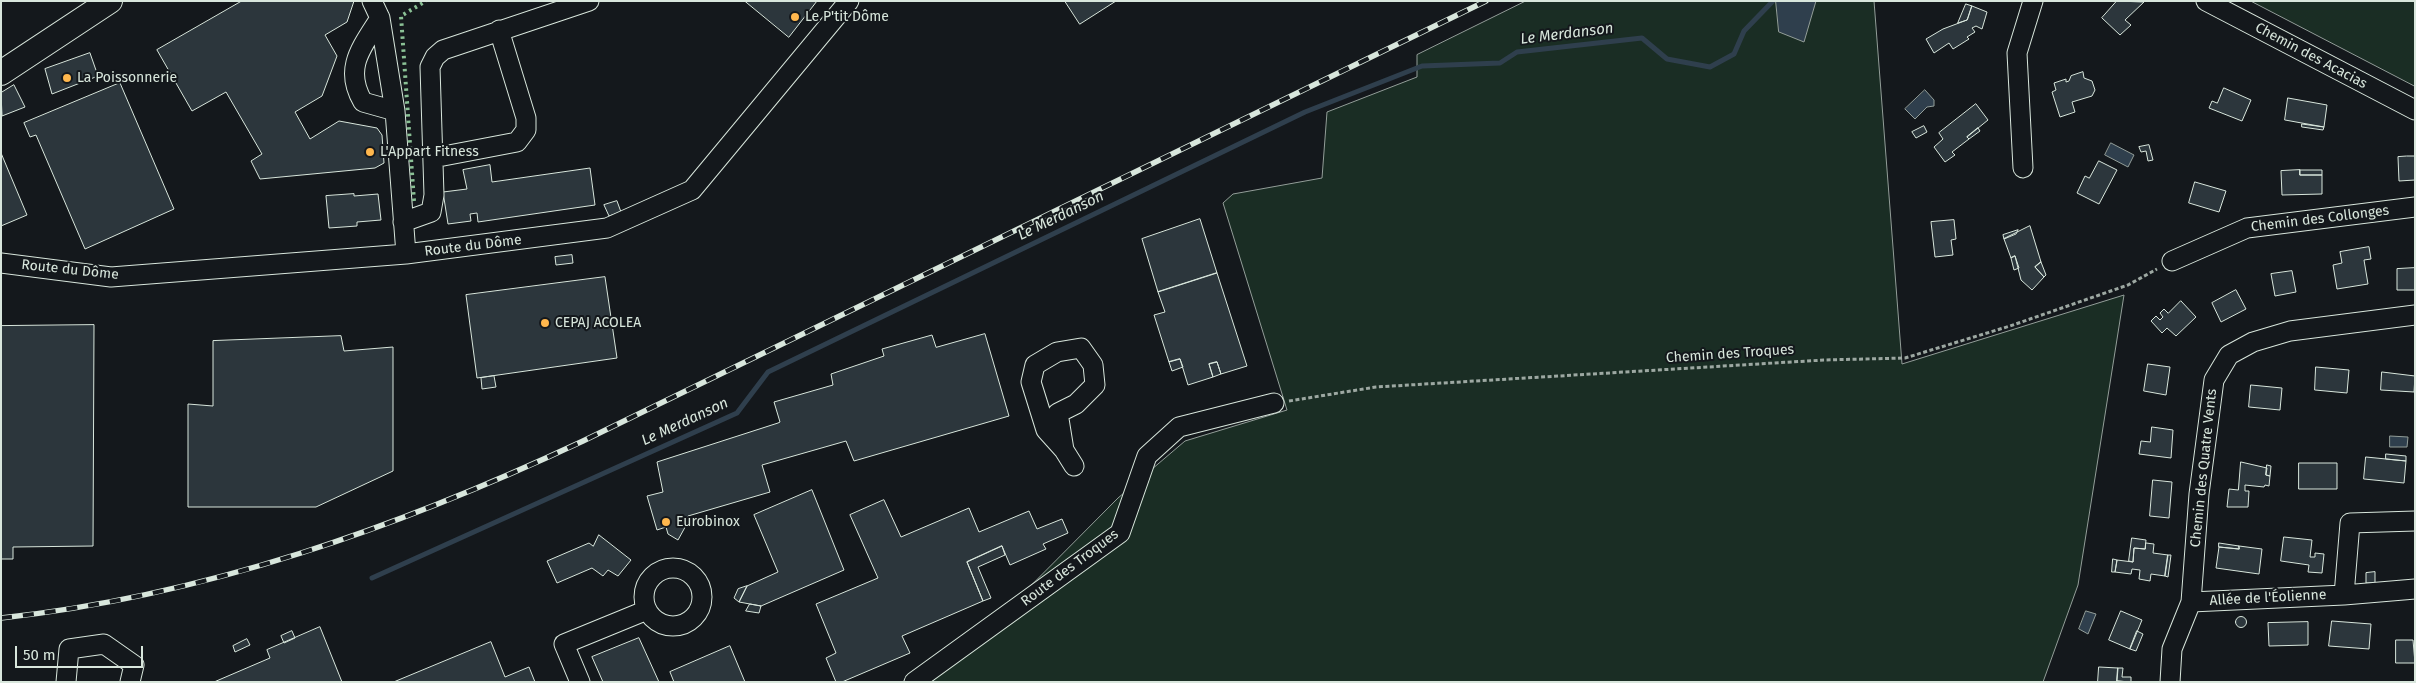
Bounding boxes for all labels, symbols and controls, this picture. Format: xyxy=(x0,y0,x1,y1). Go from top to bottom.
place label: Le P'tit Dôme xyxy=(805,9,889,25)
marker: Le P'tit Dôme xyxy=(789,11,801,23)
water label: Le Merdanson xyxy=(1519,19,1615,49)
street label: Chemin des Acacias xyxy=(2252,19,2370,93)
place label: La Poissonnerie xyxy=(77,70,177,86)
marker: La Poissonnerie xyxy=(61,72,73,84)
place label: L'Appart Fitness xyxy=(380,144,479,160)
marker: L'Appart Fitness xyxy=(364,146,376,158)
water label: Le Merdanson xyxy=(1015,187,1107,245)
street label: Chemin des Collonges xyxy=(2250,202,2390,236)
street label: Route du Dôme xyxy=(423,232,523,260)
street label: Route du Dôme xyxy=(20,257,120,283)
place label: CEPAJ ACOLEA xyxy=(555,315,641,331)
marker: CEPAJ ACOLEA xyxy=(539,317,551,329)
street label: Chemin des Troques xyxy=(1665,341,1795,367)
street label: Chemin des Quatre Vents xyxy=(2187,388,2221,548)
water label: Le Merdanson xyxy=(639,394,731,450)
place label: Eurobinox xyxy=(676,514,740,530)
marker: Eurobinox xyxy=(660,516,672,528)
street label: Route des Troques xyxy=(1018,526,1122,610)
street label: Allée de l'Éolienne xyxy=(2209,587,2327,609)
scale bar xyxy=(18,636,145,668)
text: 50 m xyxy=(23,646,56,664)

